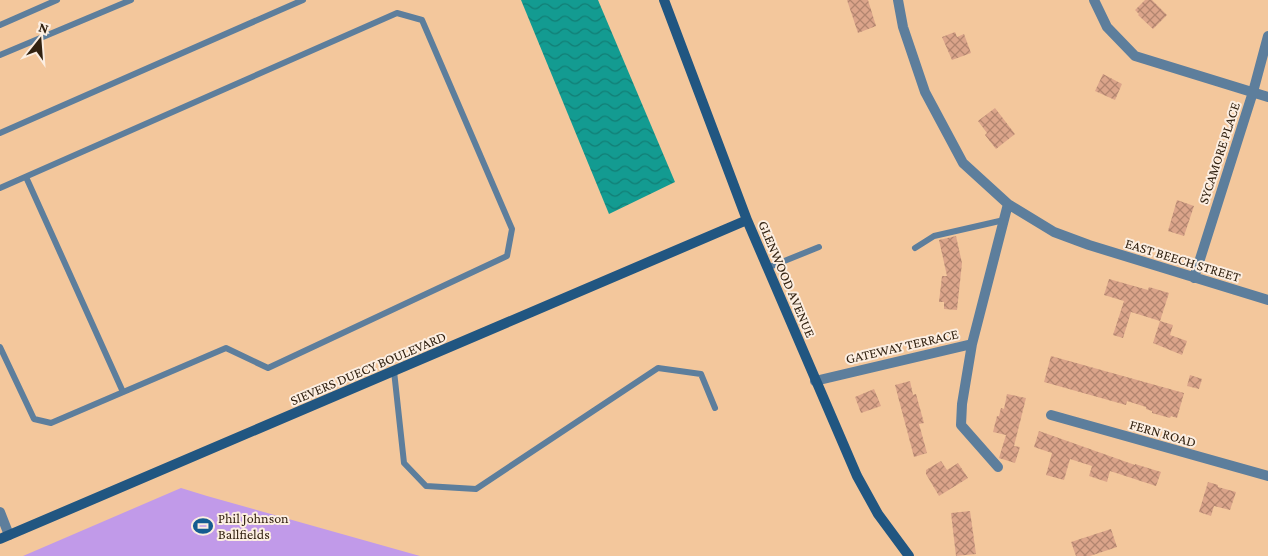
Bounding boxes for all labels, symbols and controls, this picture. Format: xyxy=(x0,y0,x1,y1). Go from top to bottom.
north arrow xyxy=(15,15,65,65)
text: N xyxy=(37,19,51,37)
street label: SYCAMORE PLACE xyxy=(1195,100,1243,206)
street label: GLENWOOD AVENUE xyxy=(755,218,819,340)
street label: EAST BEECH STREET xyxy=(1123,235,1243,285)
street label: GATEWAY TERRACE xyxy=(844,325,960,367)
street label: SIEVERS DUECY BOULEVARD xyxy=(288,328,448,408)
street label: FERN ROAD xyxy=(1128,416,1198,450)
place label: Phil Johnson Ballfields xyxy=(218,510,289,542)
sports icon: Phil Johnson Ballfields xyxy=(192,515,214,537)

